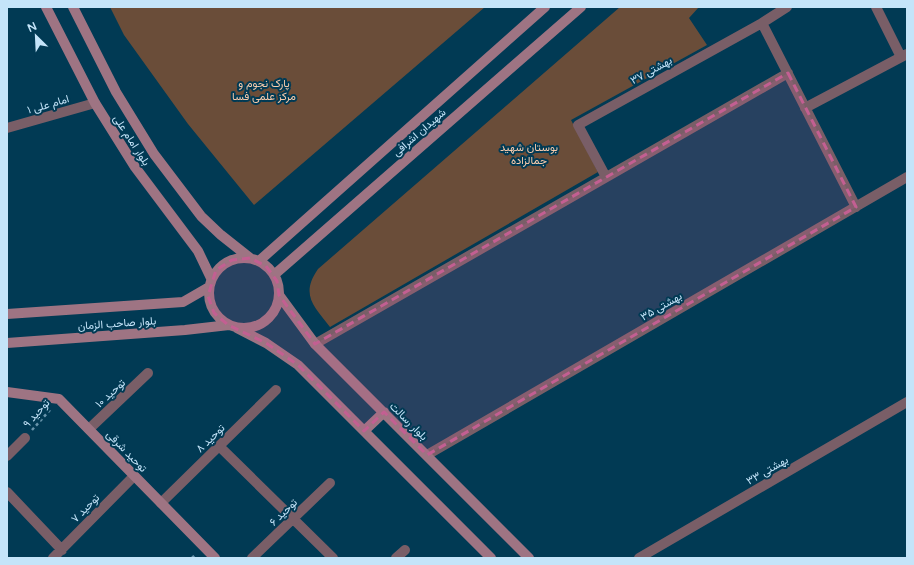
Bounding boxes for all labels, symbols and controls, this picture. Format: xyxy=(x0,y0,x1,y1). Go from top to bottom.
north arrow xyxy=(16,16,56,56)
text: N xyxy=(25,20,39,35)
street label: بهشتی ۳۷ xyxy=(628,54,674,87)
park label: پارک نجوم و مرکز علمی فسا xyxy=(232,77,296,103)
street label: امام علی ۱ xyxy=(26,92,71,118)
street label: شهیدان اشرافی xyxy=(390,106,449,159)
street label: بلوار امام علی xyxy=(110,112,153,169)
park label: بوستان شهید جمالزاده xyxy=(500,141,558,167)
street label: بهشتی ۳۵ xyxy=(638,289,684,323)
street label: بلوار صاحب الزمان xyxy=(77,314,157,333)
street label: توحید ۱۰ xyxy=(93,376,128,410)
street label: توحید ۹ xyxy=(20,396,53,430)
street label: بلوار رسالت xyxy=(387,400,430,443)
street label: توحید ۸ xyxy=(193,421,228,455)
street label: توحید شرقی xyxy=(104,428,150,475)
street label: بهشتی ۳۳ xyxy=(744,453,791,488)
street label: توحید ۷ xyxy=(69,491,103,525)
street label: توحید ۶ xyxy=(267,496,300,529)

